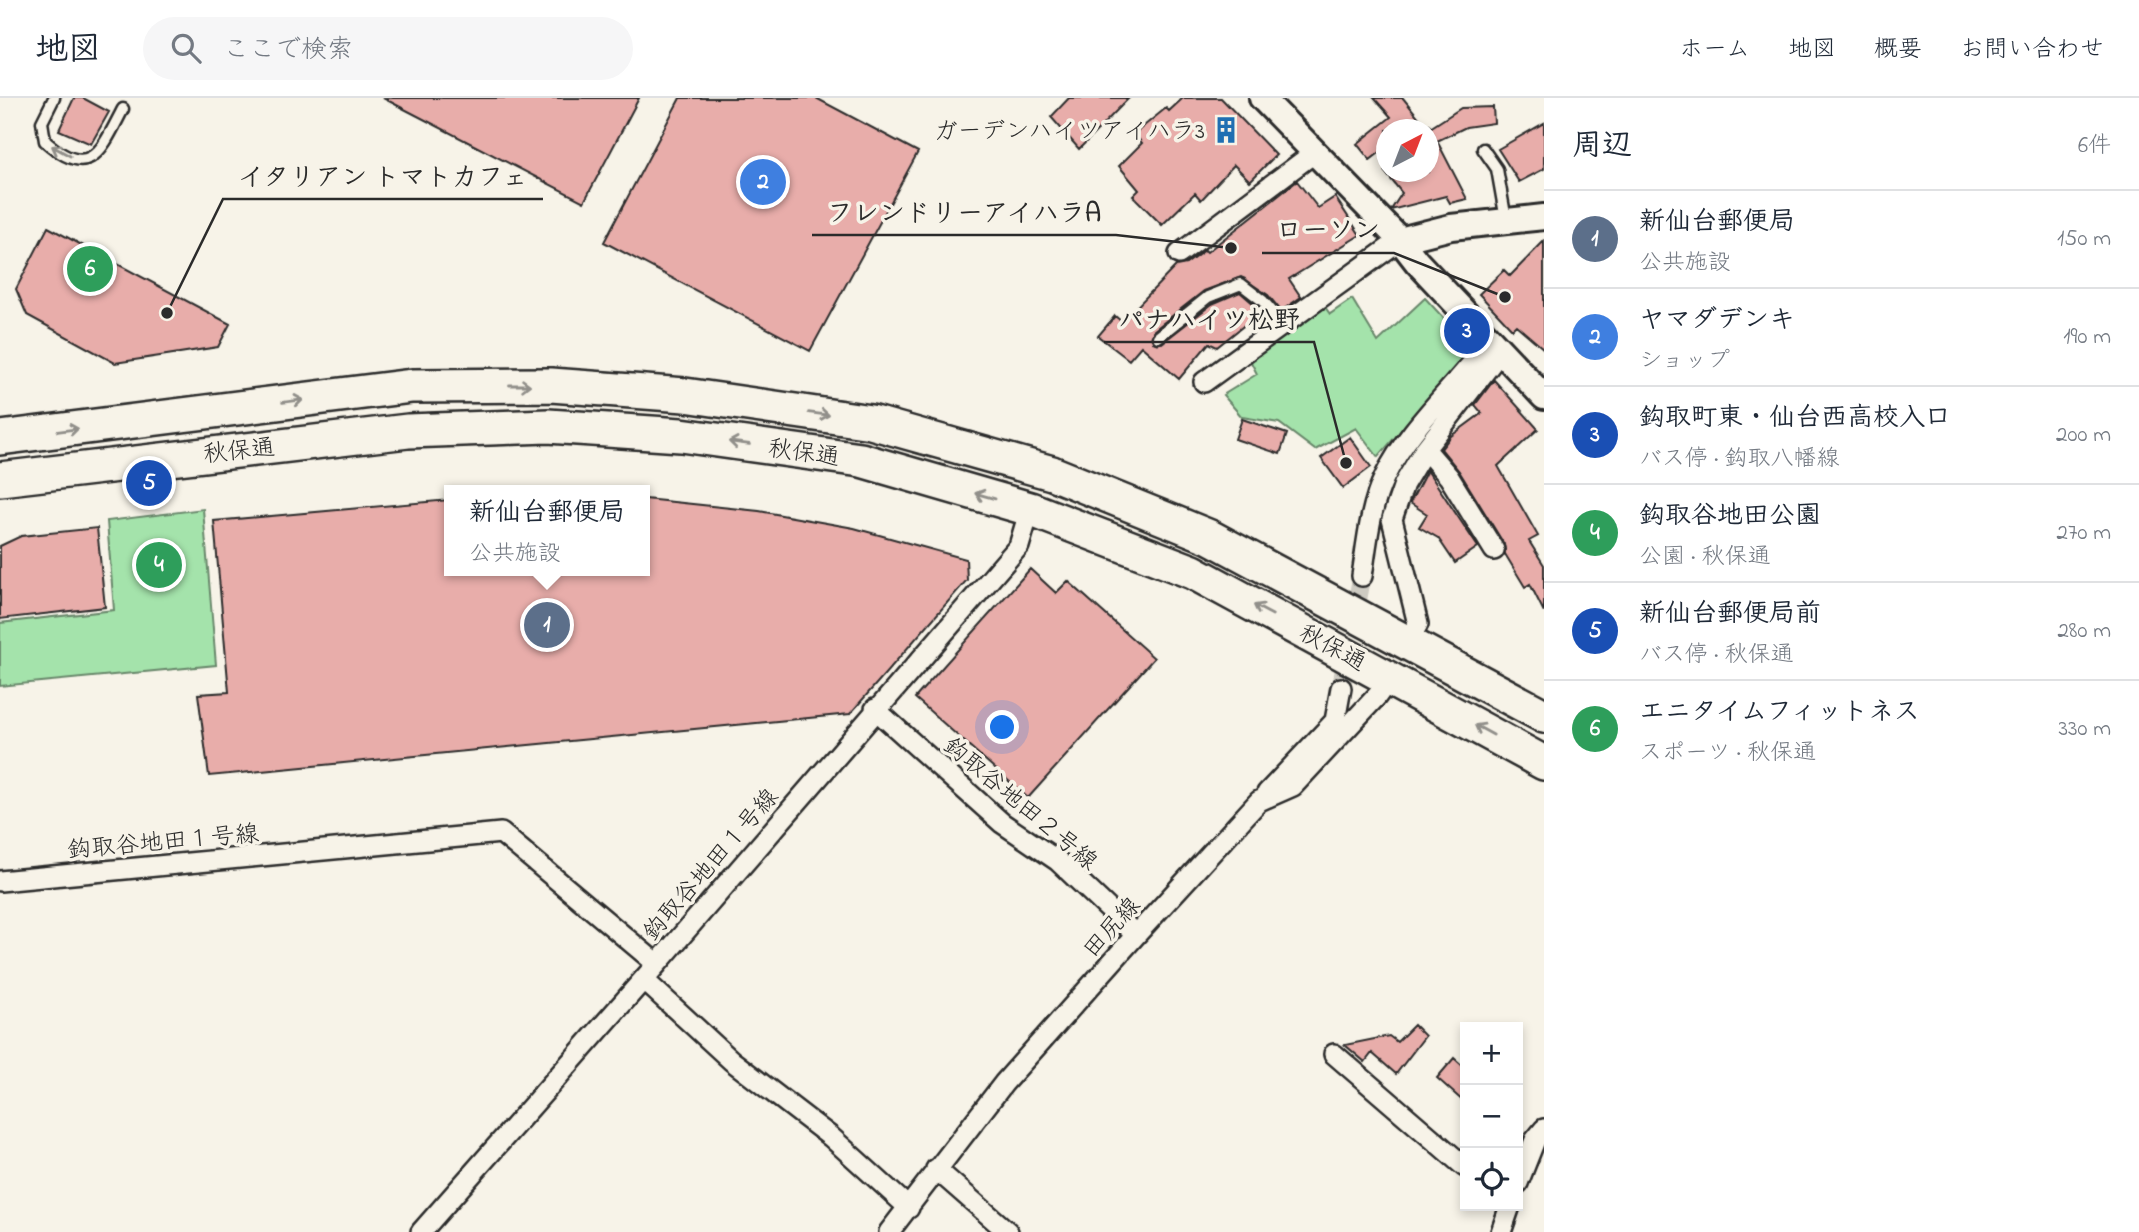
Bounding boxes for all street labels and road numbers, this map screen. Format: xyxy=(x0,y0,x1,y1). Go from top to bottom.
street label: 秋保通 xyxy=(202,431,277,474)
street label: 秋保通 xyxy=(766,432,842,477)
street label: 秋保通 xyxy=(1292,617,1372,682)
street label: 鈎取谷地田２号線 xyxy=(935,730,1104,880)
street label: 鈎取谷地田１号線 xyxy=(636,782,788,950)
street label: 鈎取谷地田１号線 xyxy=(66,818,260,869)
street label: 田尻線 xyxy=(1076,890,1150,967)

